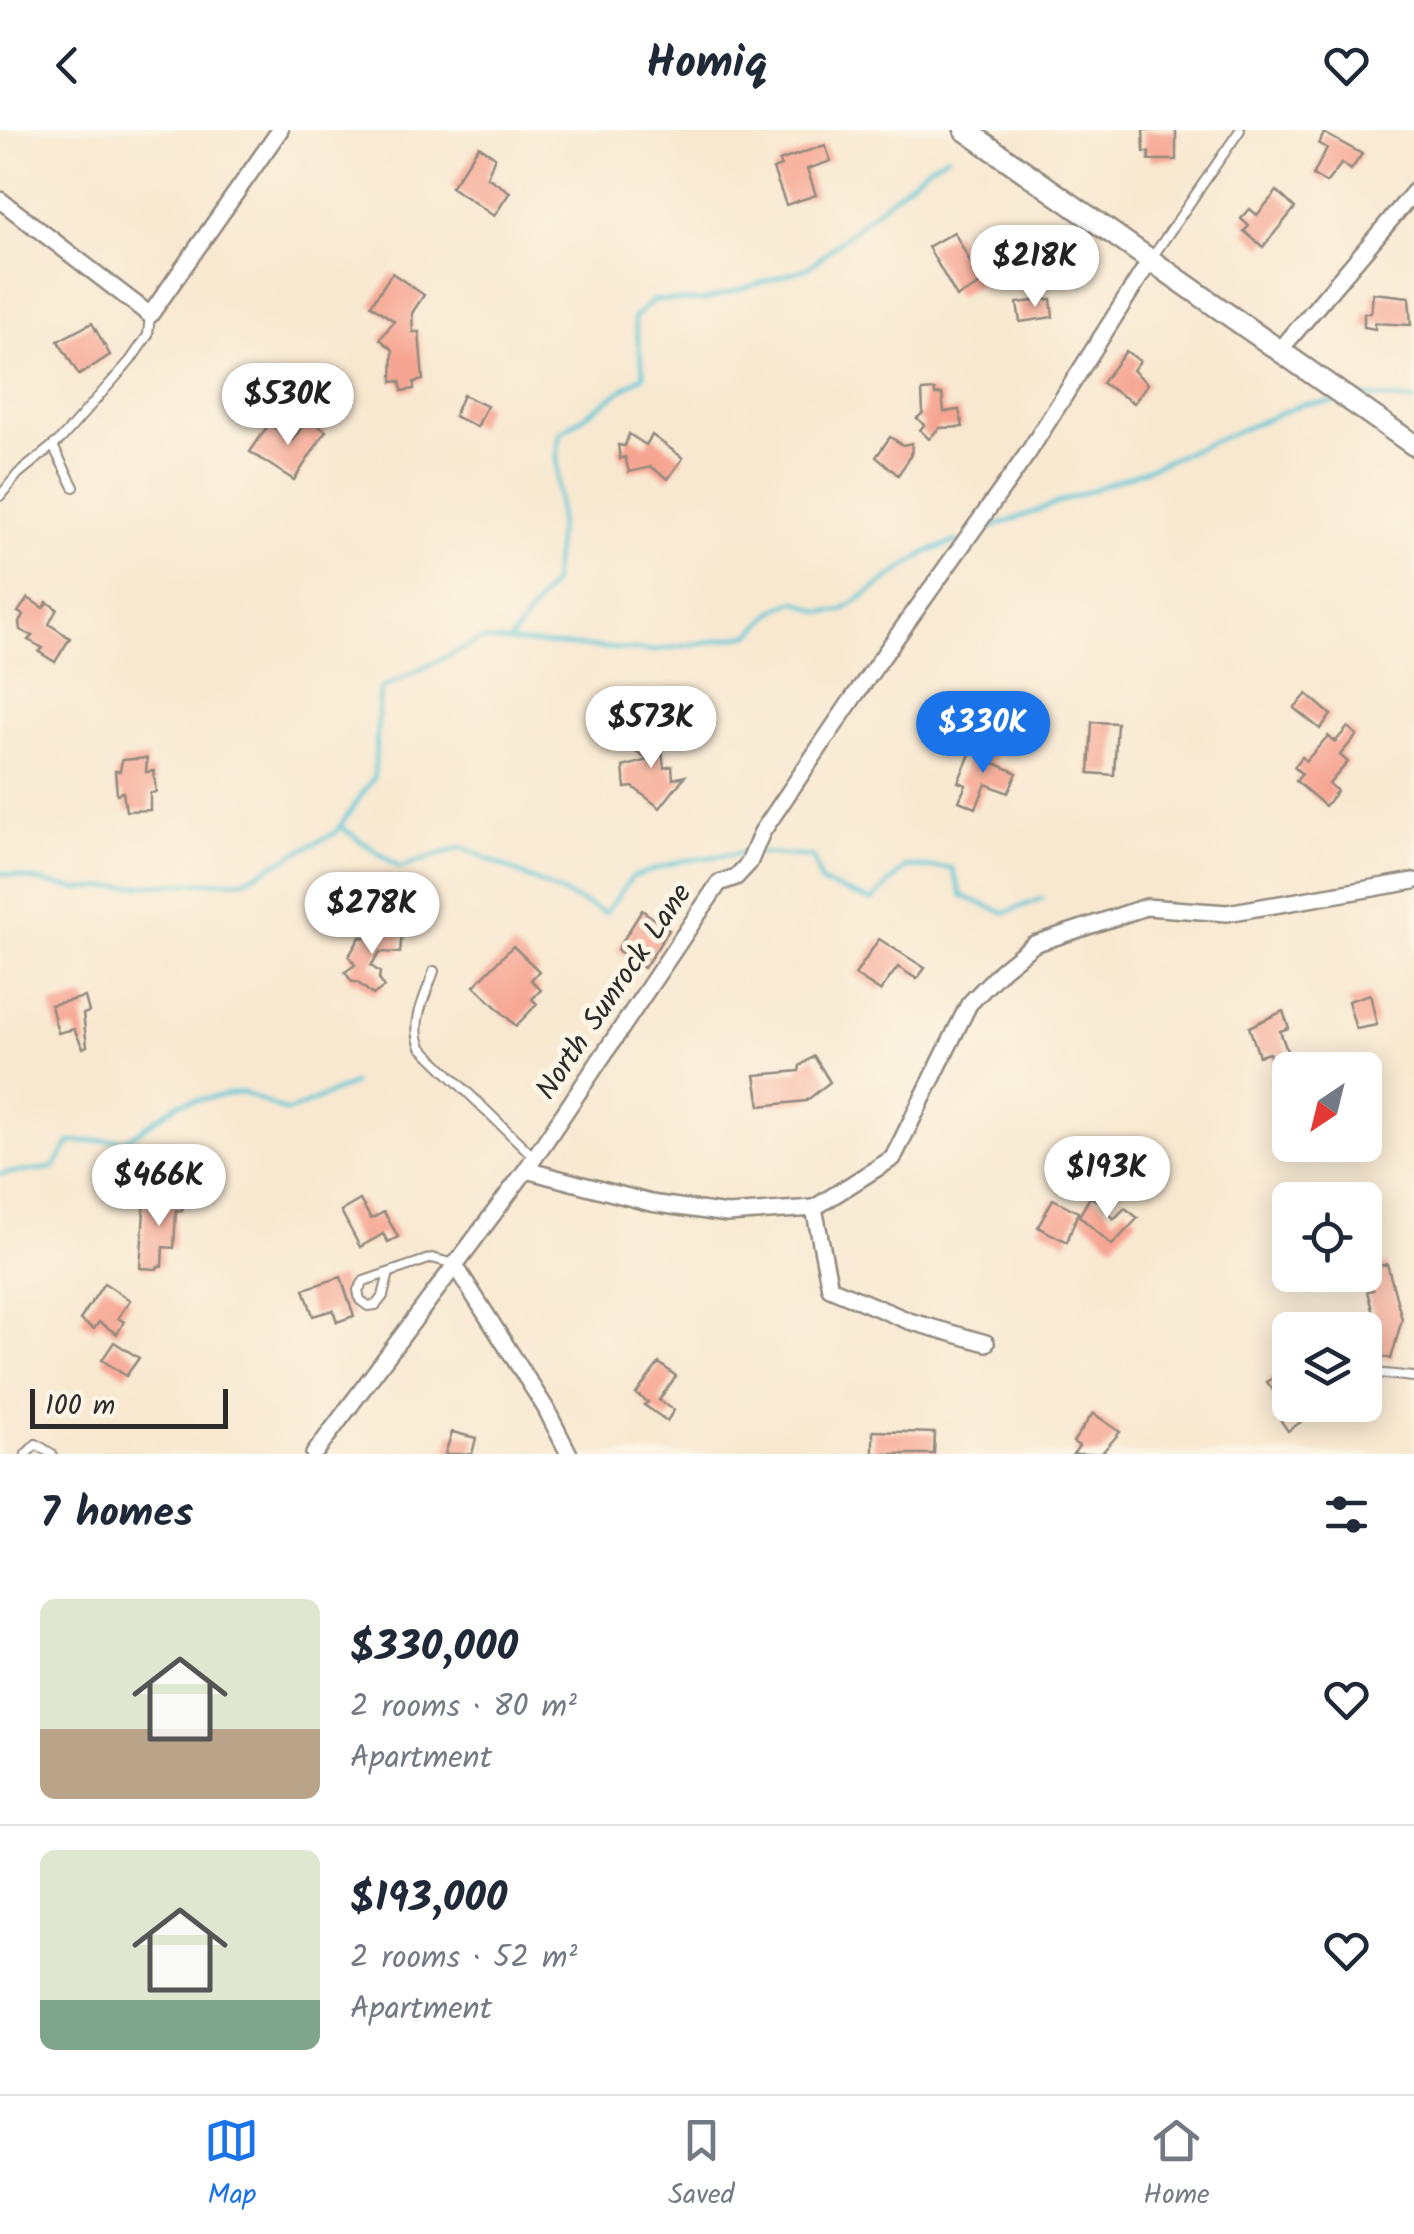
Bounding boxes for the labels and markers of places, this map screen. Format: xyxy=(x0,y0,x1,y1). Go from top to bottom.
pin: $218K xyxy=(965,225,1105,310)
pin: $530K xyxy=(218,363,358,448)
pin: $573K xyxy=(581,686,721,771)
pin: $330K xyxy=(913,691,1053,776)
pin: $278K xyxy=(302,872,442,957)
pin: $193K xyxy=(1037,1136,1177,1221)
pin: $466K xyxy=(89,1144,229,1229)

